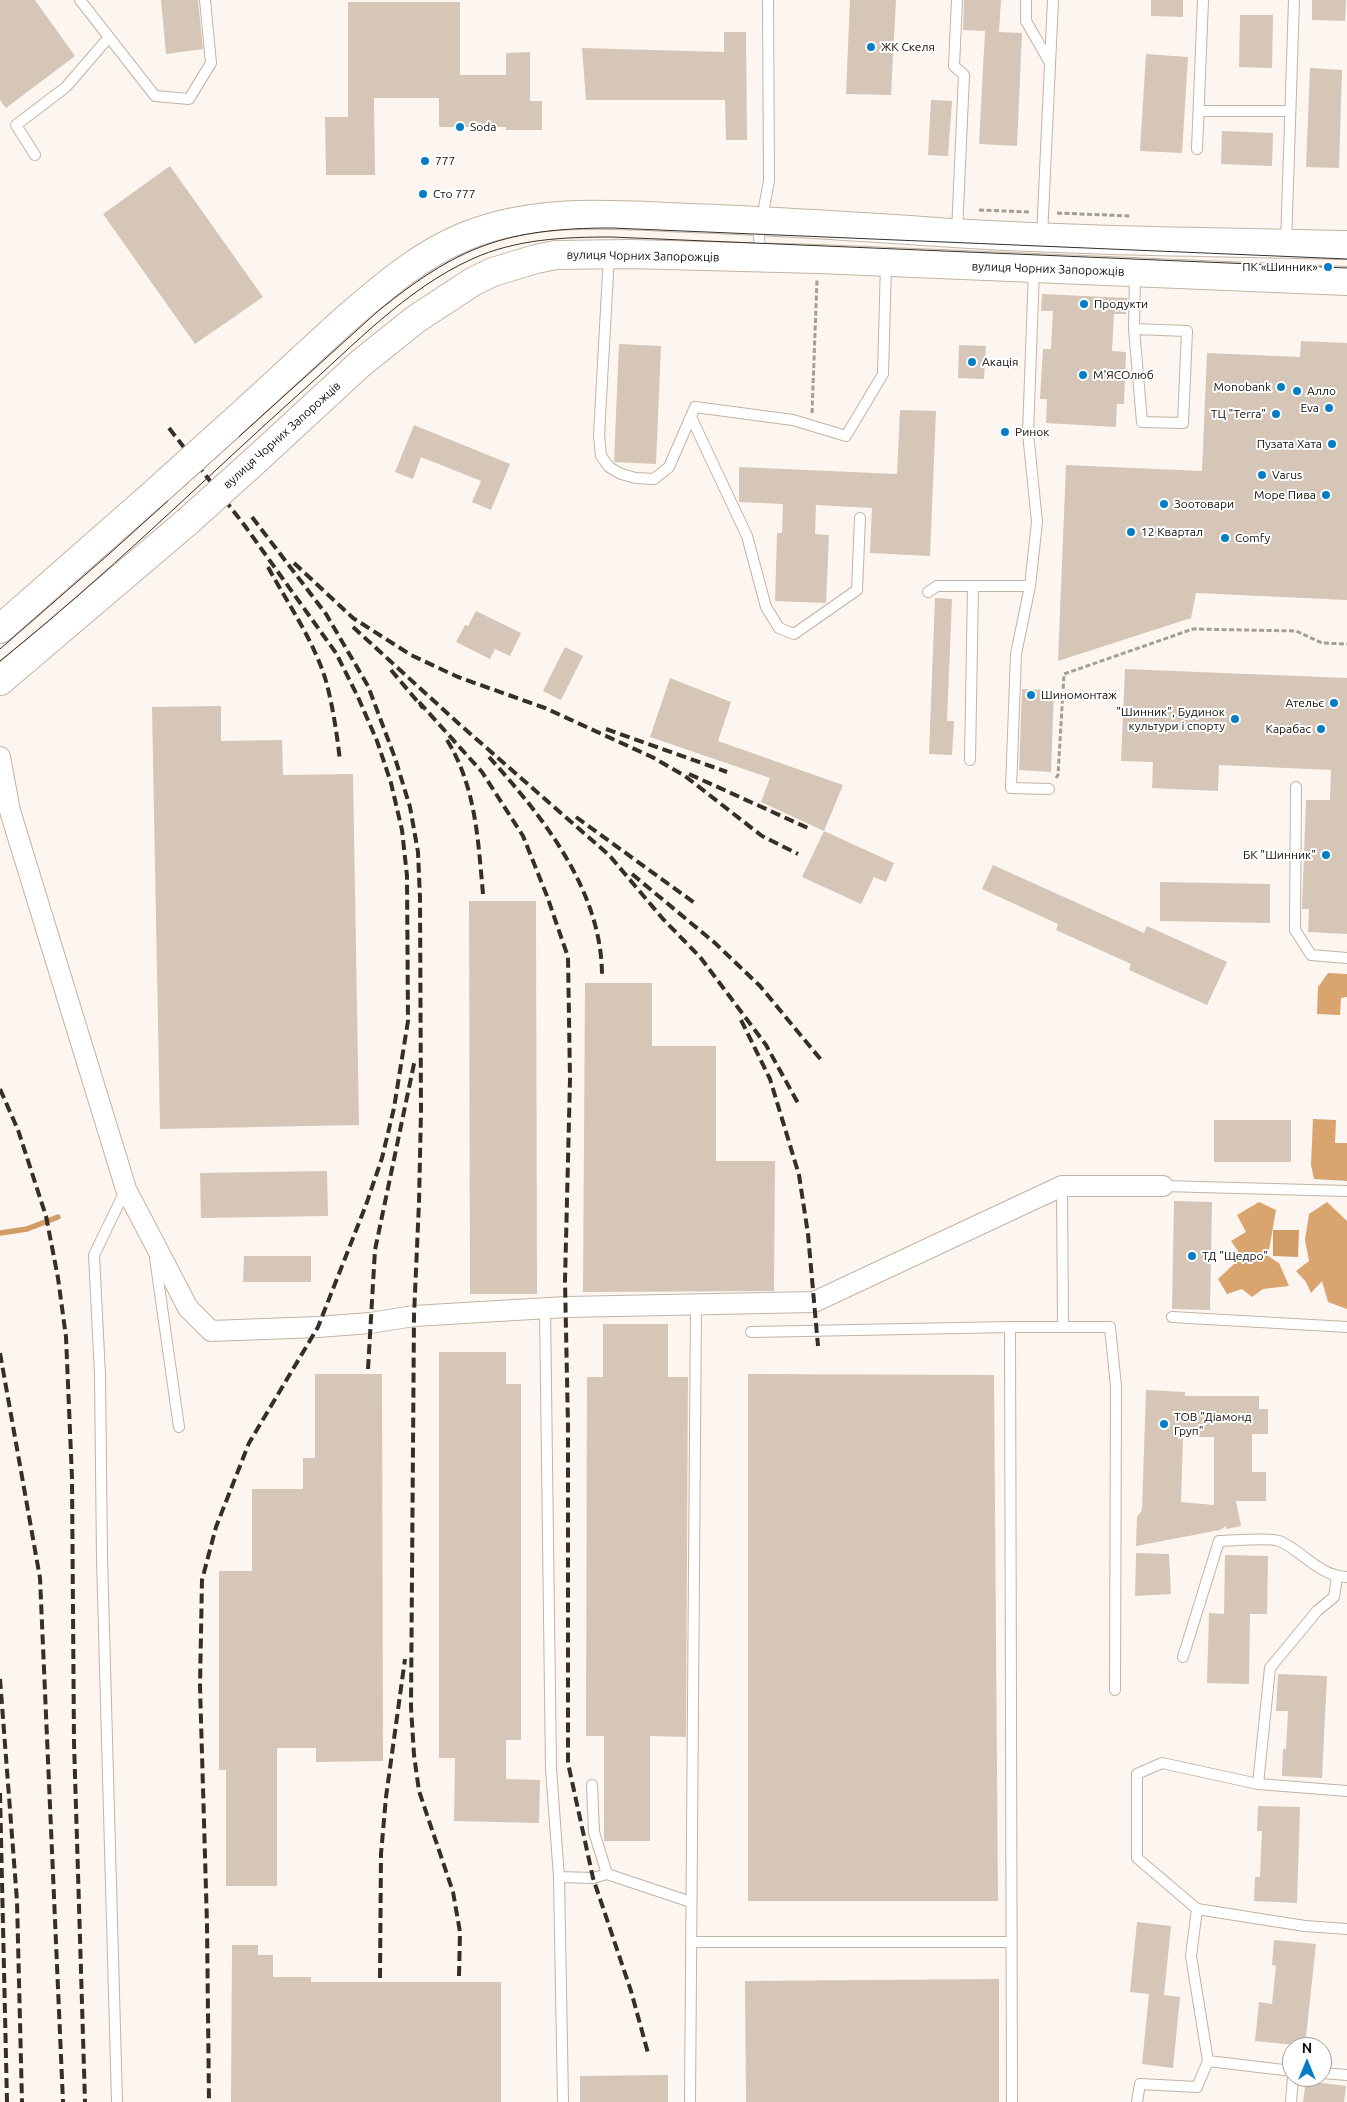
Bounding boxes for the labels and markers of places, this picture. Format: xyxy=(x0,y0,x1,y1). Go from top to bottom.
place label: ЖК Скеля xyxy=(881,40,935,54)
marker: ЖК Скеля xyxy=(865,41,877,53)
place label: Soda xyxy=(470,120,496,134)
marker: Soda xyxy=(454,121,466,133)
place label: 777 xyxy=(435,154,455,168)
marker: 777 xyxy=(419,155,431,167)
place label: Сто 777 xyxy=(433,187,476,201)
marker: Сто 777 xyxy=(417,188,429,200)
place label: ПК «Шинник» xyxy=(1242,260,1318,274)
marker: ПК «Шинник» xyxy=(1322,261,1334,273)
place label: Продукти xyxy=(1094,297,1148,311)
marker: Продукти xyxy=(1078,298,1090,310)
place label: Акація xyxy=(982,355,1018,369)
marker: Акація xyxy=(966,356,978,368)
place label: М'ЯСОлюб xyxy=(1093,368,1154,382)
marker: М'ЯСОлюб xyxy=(1077,369,1089,381)
place label: Monobank xyxy=(1214,380,1271,394)
marker: Monobank xyxy=(1275,381,1287,393)
place label: Алло xyxy=(1307,384,1336,398)
marker: Алло xyxy=(1291,385,1303,397)
place label: Eva xyxy=(1300,401,1319,415)
marker: Eva xyxy=(1323,402,1335,414)
place label: ТЦ "Terra" xyxy=(1211,407,1266,421)
marker: ТЦ "Terra" xyxy=(1270,408,1282,420)
place label: Ринок xyxy=(1015,425,1049,439)
marker: Ринок xyxy=(999,426,1011,438)
place label: Пузата Хата xyxy=(1257,437,1322,451)
marker: Пузата Хата xyxy=(1326,438,1338,450)
place label: Varus xyxy=(1272,468,1302,482)
marker: Varus xyxy=(1256,469,1268,481)
place label: Море Пива xyxy=(1254,488,1316,502)
marker: Море Пива xyxy=(1320,489,1332,501)
place label: Зоотовари xyxy=(1174,497,1234,511)
marker: Зоотовари xyxy=(1158,498,1170,510)
place label: 12 Квартал xyxy=(1141,525,1203,539)
marker: 12 Квартал xyxy=(1125,526,1137,538)
place label: Comfy xyxy=(1235,531,1270,545)
marker: Comfy xyxy=(1219,532,1231,544)
place label: Шиномонтаж xyxy=(1041,688,1117,702)
marker: Шиномонтаж xyxy=(1025,689,1037,701)
place label: Ательє xyxy=(1286,696,1324,710)
marker: Ательє xyxy=(1328,697,1340,709)
place label: "Шинник", Будинок культури і спорту xyxy=(1116,705,1225,733)
marker: "Шинник", Будинок культури і спорту xyxy=(1229,713,1241,725)
place label: Карабас xyxy=(1266,722,1311,736)
marker: Карабас xyxy=(1315,723,1327,735)
place label: БК "Шинник" xyxy=(1243,848,1316,862)
marker: БК "Шинник" xyxy=(1320,849,1332,861)
place label: ТД "Щедро" xyxy=(1202,1249,1268,1263)
marker: ТД "Щедро" xyxy=(1186,1250,1198,1262)
place label: ТОВ "Діамонд Груп" xyxy=(1174,1410,1252,1438)
marker: ТОВ "Діамонд Груп" xyxy=(1158,1418,1170,1430)

